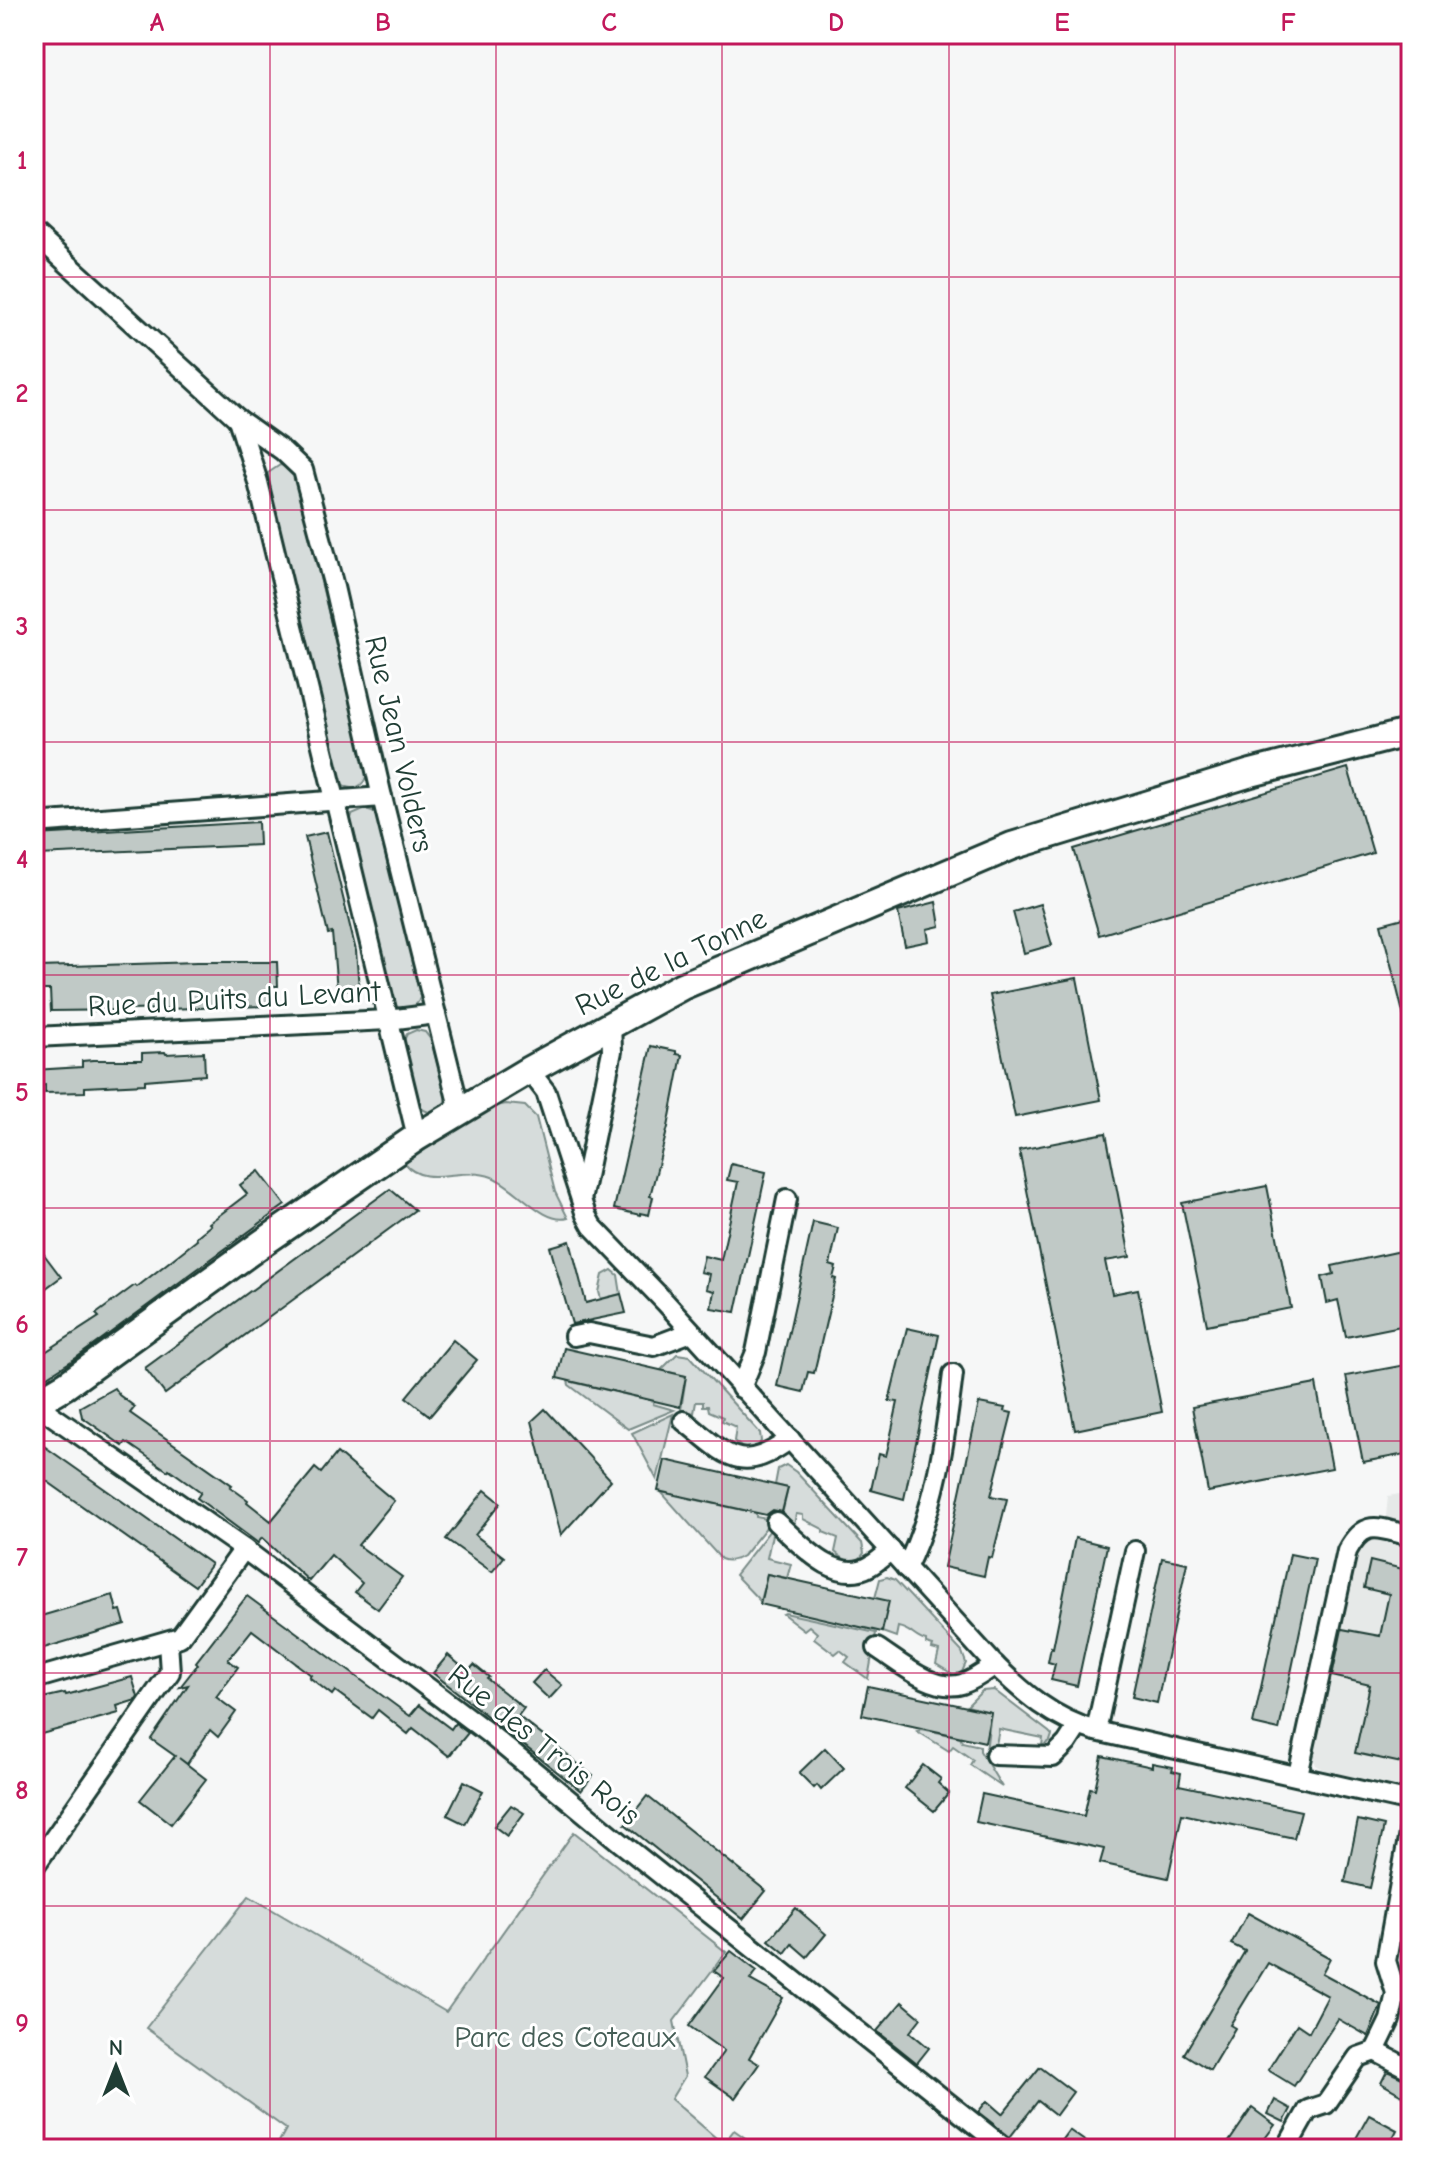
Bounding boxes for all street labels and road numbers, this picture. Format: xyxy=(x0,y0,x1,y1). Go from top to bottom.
street label: Rue Jean Volders xyxy=(357,632,441,856)
street label: Rue de la Tonne xyxy=(570,901,772,1023)
street label: Rue du Puits du Levant xyxy=(87,974,383,1024)
street label: Rue des Trois Rois xyxy=(441,1657,647,1833)

